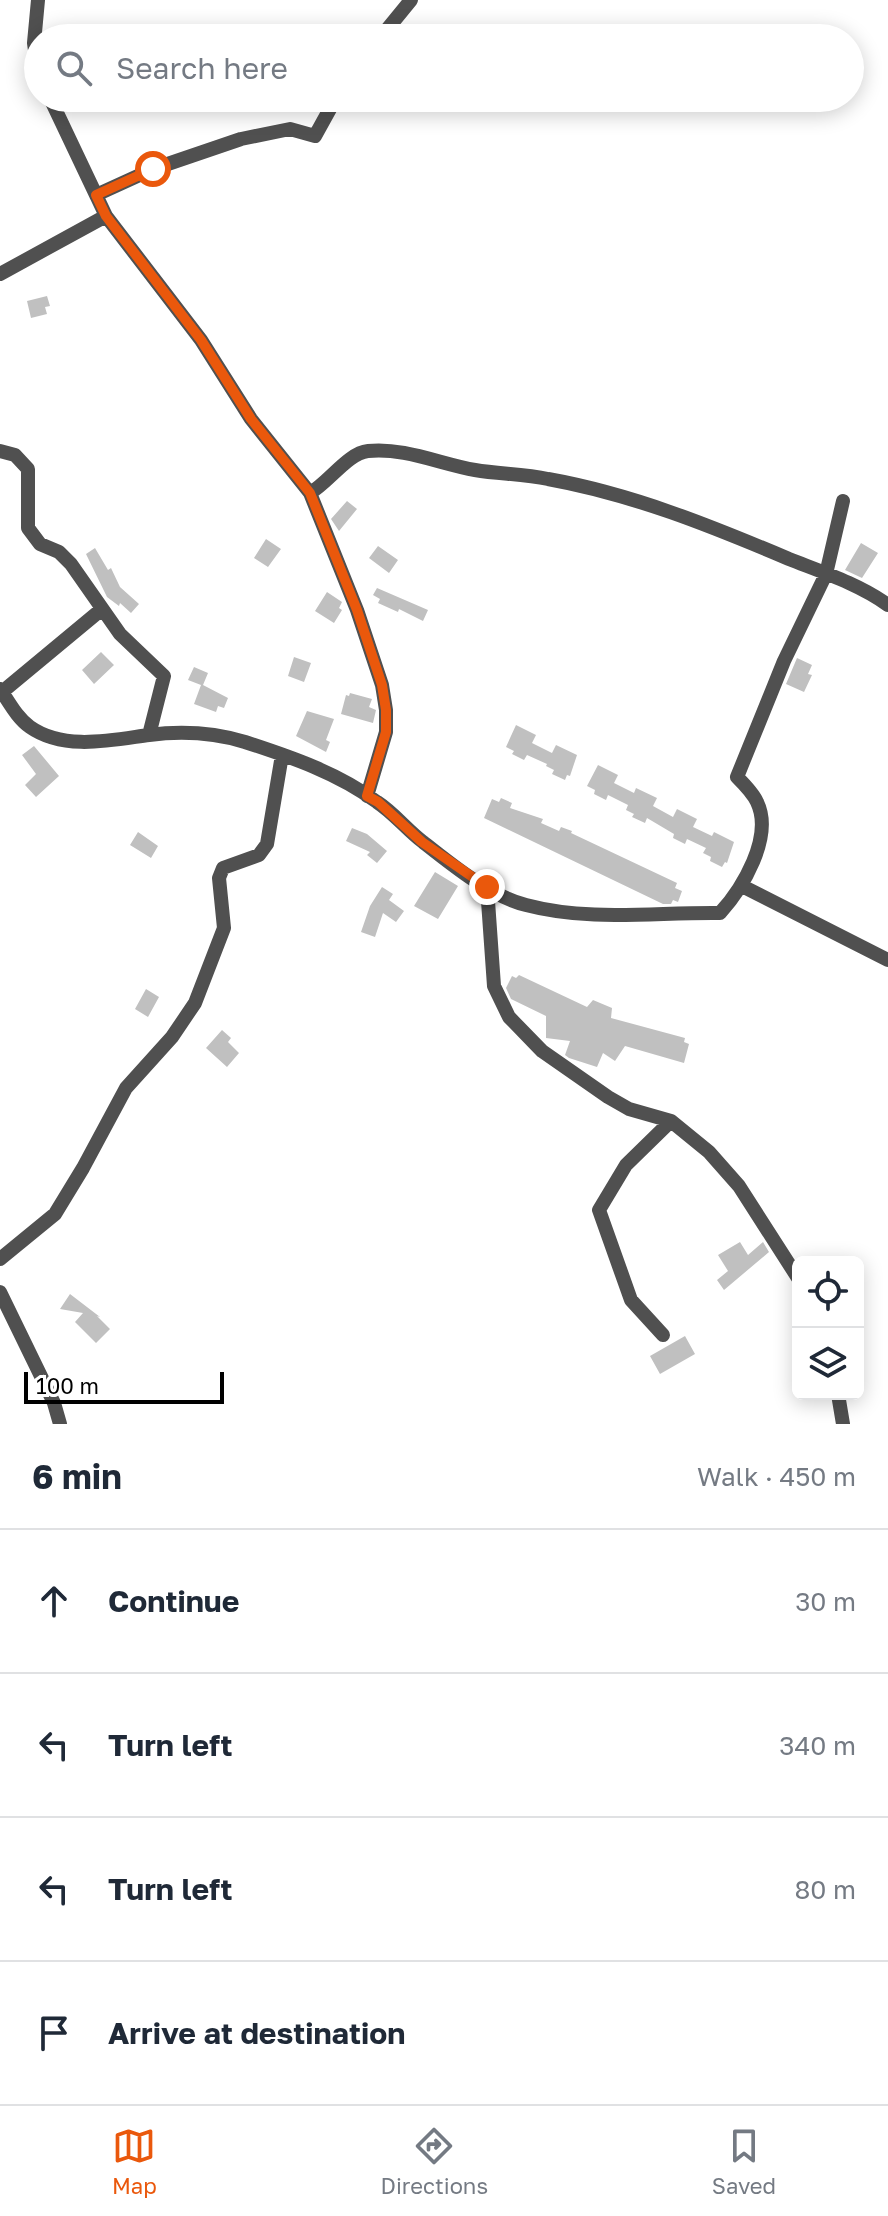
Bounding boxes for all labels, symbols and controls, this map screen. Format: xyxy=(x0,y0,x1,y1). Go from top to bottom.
search box xyxy=(24,24,864,112)
icon: search xyxy=(52,46,96,90)
text: Search here xyxy=(116,50,288,86)
route start xyxy=(135,151,171,187)
route end xyxy=(469,869,505,905)
map controls xyxy=(792,1256,864,1400)
button: locate xyxy=(792,1256,864,1328)
button: layers xyxy=(792,1328,864,1400)
scale bar xyxy=(24,1368,224,1404)
text: 100 m xyxy=(36,1372,99,1399)
text: 6 min xyxy=(32,1456,122,1496)
text: Walk · 450 m xyxy=(697,1461,856,1492)
icon: ahead xyxy=(32,1579,76,1623)
text: Continue xyxy=(108,1583,239,1619)
text: 30 m xyxy=(795,1586,856,1617)
icon: left xyxy=(32,1723,76,1767)
text: Turn left xyxy=(108,1727,233,1763)
text: 340 m xyxy=(779,1730,856,1761)
icon: left xyxy=(32,1867,76,1911)
text: Turn left xyxy=(108,1871,233,1907)
text: 80 m xyxy=(795,1874,856,1905)
icon: arrive xyxy=(32,2011,76,2055)
text: Arrive at destination xyxy=(108,2015,405,2051)
tab: Map xyxy=(112,2124,157,2199)
tab: Directions xyxy=(381,2124,488,2199)
tab: Saved xyxy=(712,2124,776,2199)

